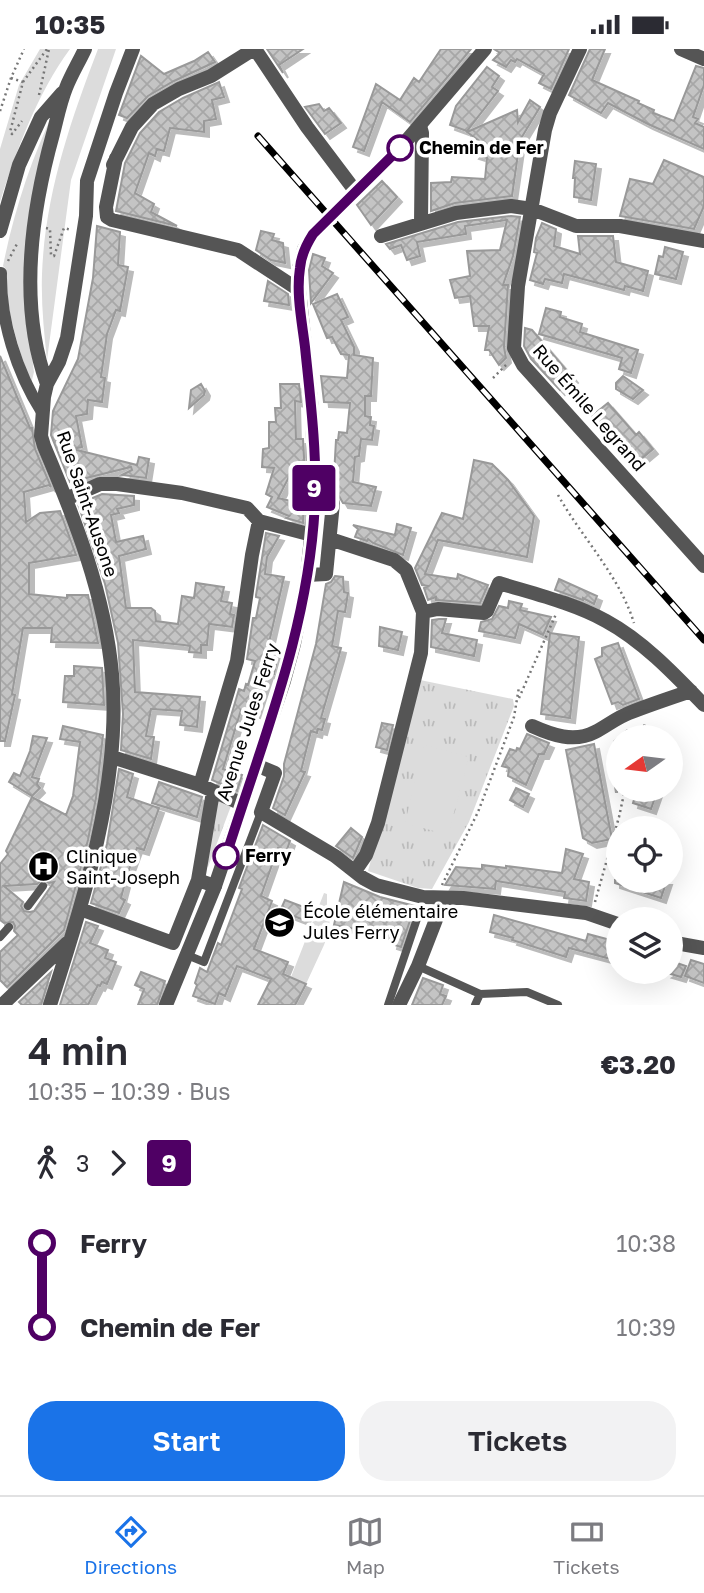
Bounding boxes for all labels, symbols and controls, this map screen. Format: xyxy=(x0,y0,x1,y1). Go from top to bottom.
text: 10:35 xyxy=(35,9,105,40)
marker: Chemin de Fer xyxy=(387,135,413,161)
place label: Chemin de Fer xyxy=(419,136,544,158)
street label: Rue Émile Legrand xyxy=(529,339,651,475)
street label: Rue Saint-Ausone xyxy=(53,428,123,580)
line badge: 9 xyxy=(291,465,337,511)
text: 9 xyxy=(306,473,322,502)
street label: Avenue Jules Ferry xyxy=(211,640,283,803)
north arrow xyxy=(606,725,682,801)
map controls xyxy=(606,725,683,984)
button: locate xyxy=(606,816,683,893)
marker: Ferry xyxy=(213,843,239,869)
place label: Ferry xyxy=(245,844,292,866)
place label: Clinique Saint-Joseph xyxy=(66,845,180,888)
hospital icon: Clinique Saint-Joseph xyxy=(26,850,60,884)
place label: École élémentaire Jules Ferry xyxy=(303,900,458,943)
school or university icon: École élémentaire Jules Ferry xyxy=(263,905,297,939)
button: layers xyxy=(606,907,683,984)
text: 4 min xyxy=(28,1028,128,1073)
text: €3.20 xyxy=(601,1049,676,1080)
text: 10:35 – 10:39 · Bus xyxy=(28,1077,230,1105)
icon: walk xyxy=(28,1144,66,1182)
icon: forward xyxy=(99,1144,137,1182)
text: 9 xyxy=(161,1148,177,1177)
text: 3 xyxy=(76,1149,89,1177)
text: Ferry xyxy=(80,1228,147,1259)
text: 10:38 xyxy=(616,1229,676,1257)
text: Chemin de Fer xyxy=(80,1312,260,1343)
text: 10:39 xyxy=(616,1313,676,1341)
button: Start xyxy=(28,1401,345,1481)
button: Tickets xyxy=(359,1401,676,1481)
tab: Directions xyxy=(84,1513,177,1578)
tab: Map xyxy=(346,1513,385,1578)
tab: Tickets xyxy=(553,1513,620,1578)

